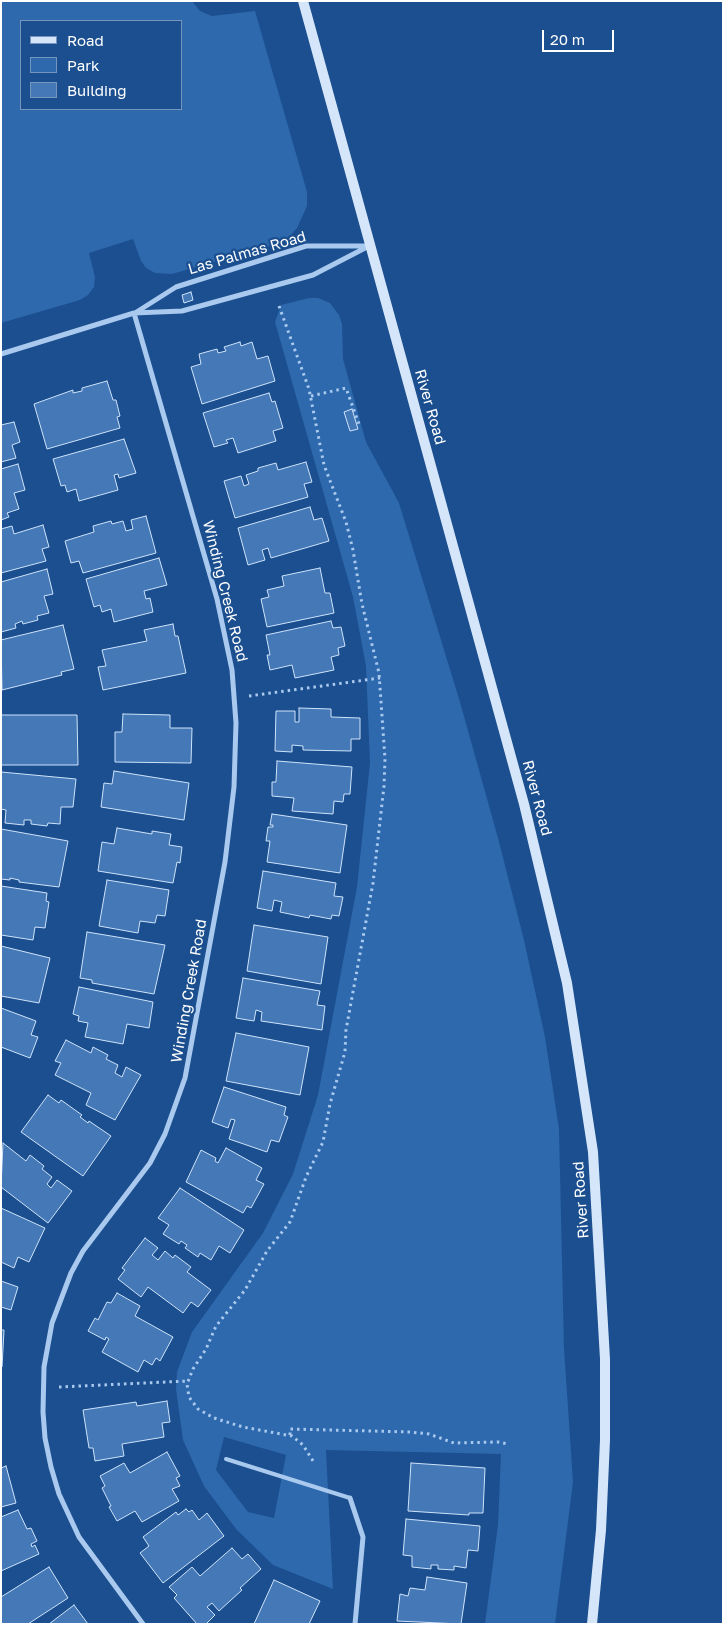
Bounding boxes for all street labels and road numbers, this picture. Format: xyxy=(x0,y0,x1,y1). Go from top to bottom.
street label: Las Palmas Road xyxy=(186,228,308,278)
street label: River Road xyxy=(411,367,449,447)
street label: Winding Creek Road xyxy=(199,518,251,664)
street label: River Road xyxy=(518,758,556,838)
street label: Winding Creek Road xyxy=(168,918,210,1064)
street label: River Road xyxy=(569,1161,593,1239)

